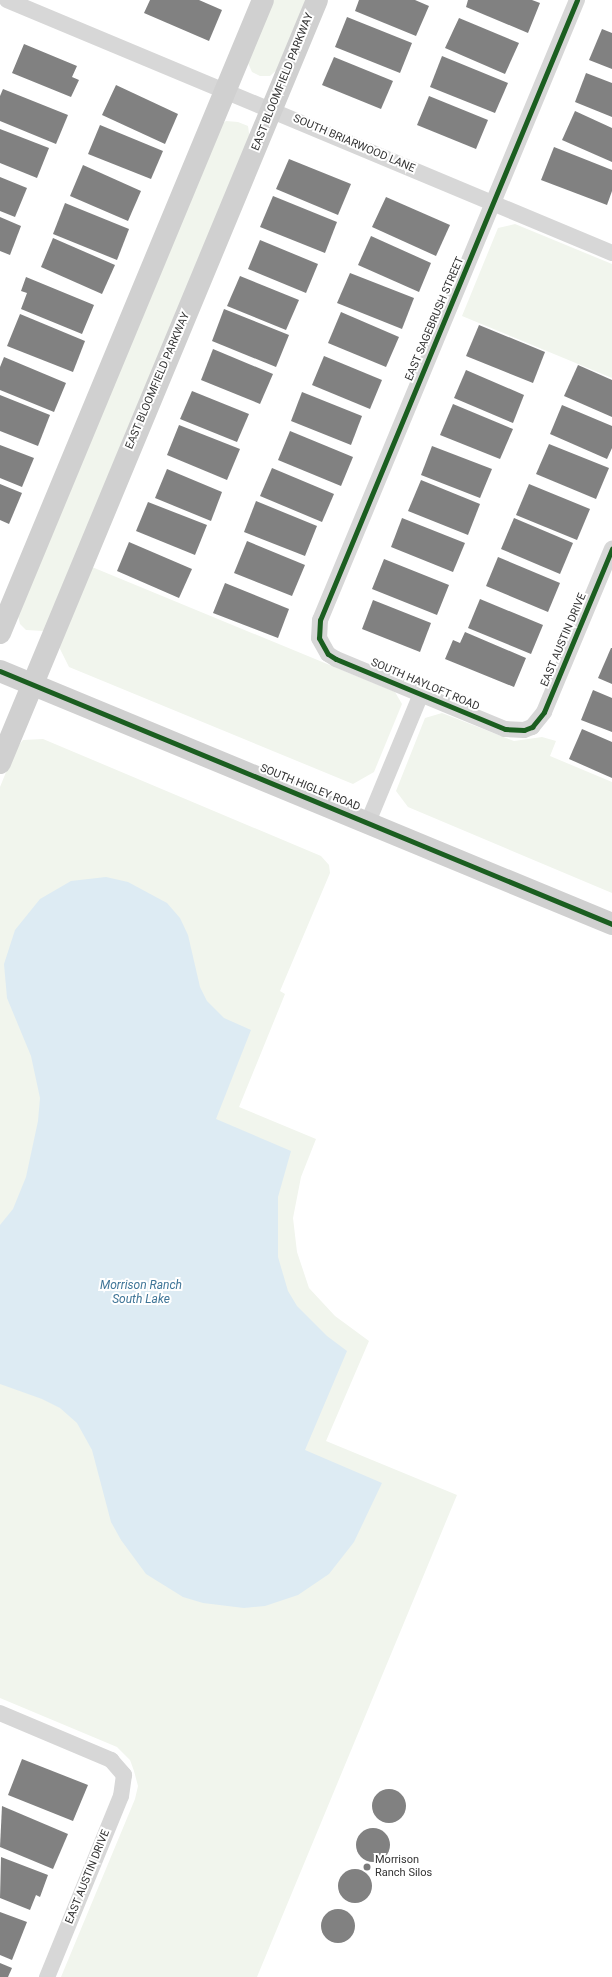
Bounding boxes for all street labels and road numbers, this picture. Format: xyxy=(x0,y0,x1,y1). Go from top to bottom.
street label: EAST BLOOMFIELD PARKWAY xyxy=(249,11,317,153)
street label: SOUTH BRIARWOOD LANE xyxy=(291,112,417,176)
street label: EAST SAGEBRUSH STREET xyxy=(403,255,467,383)
street label: EAST BLOOMFIELD PARKWAY xyxy=(123,311,193,451)
street label: EAST AUSTIN DRIVE xyxy=(538,591,590,689)
street label: SOUTH HAYLOFT ROAD xyxy=(369,656,481,714)
street label: SOUTH HIGLEY ROAD xyxy=(258,762,362,814)
street label: EAST AUSTIN DRIVE xyxy=(63,1828,113,1926)

